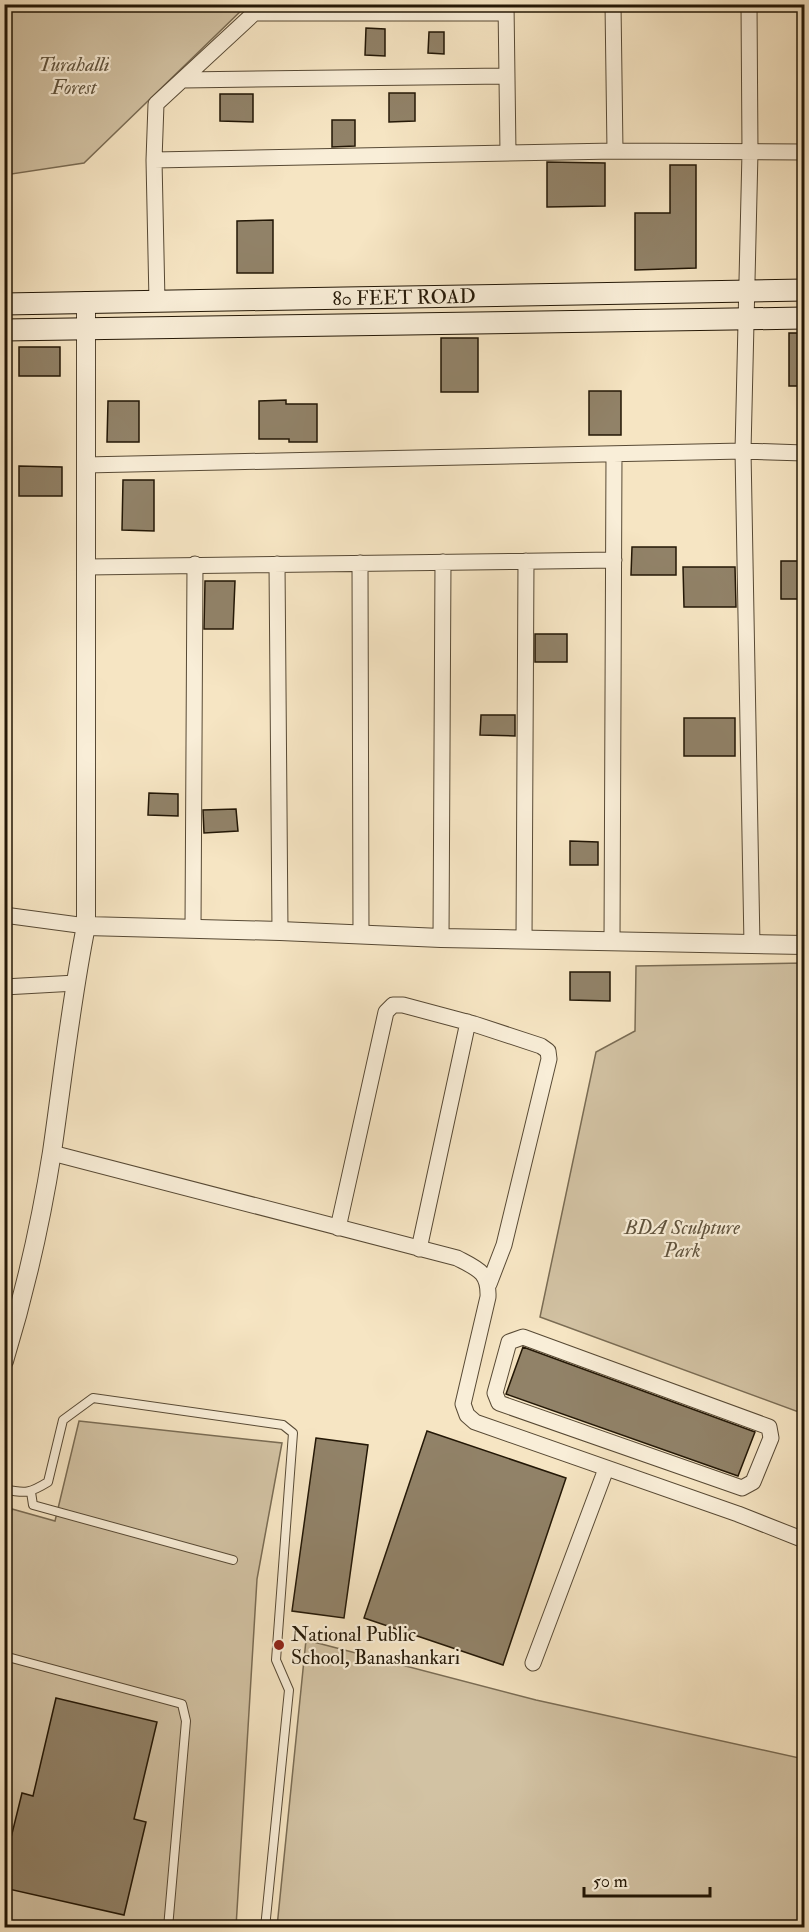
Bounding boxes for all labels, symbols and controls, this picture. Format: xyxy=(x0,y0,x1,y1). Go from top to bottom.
park label: Turahalli Forest xyxy=(39,52,110,100)
street label: 80 FEET ROAD xyxy=(332,283,476,311)
park label: BDA Sculpture Park xyxy=(623,1215,740,1263)
place label: National Public School, Banashankari xyxy=(291,1622,460,1670)
marker: National Public School, Banashankari xyxy=(272,1638,286,1652)
scale bar xyxy=(584,1860,710,1898)
text: 50 m xyxy=(593,1870,628,1893)

